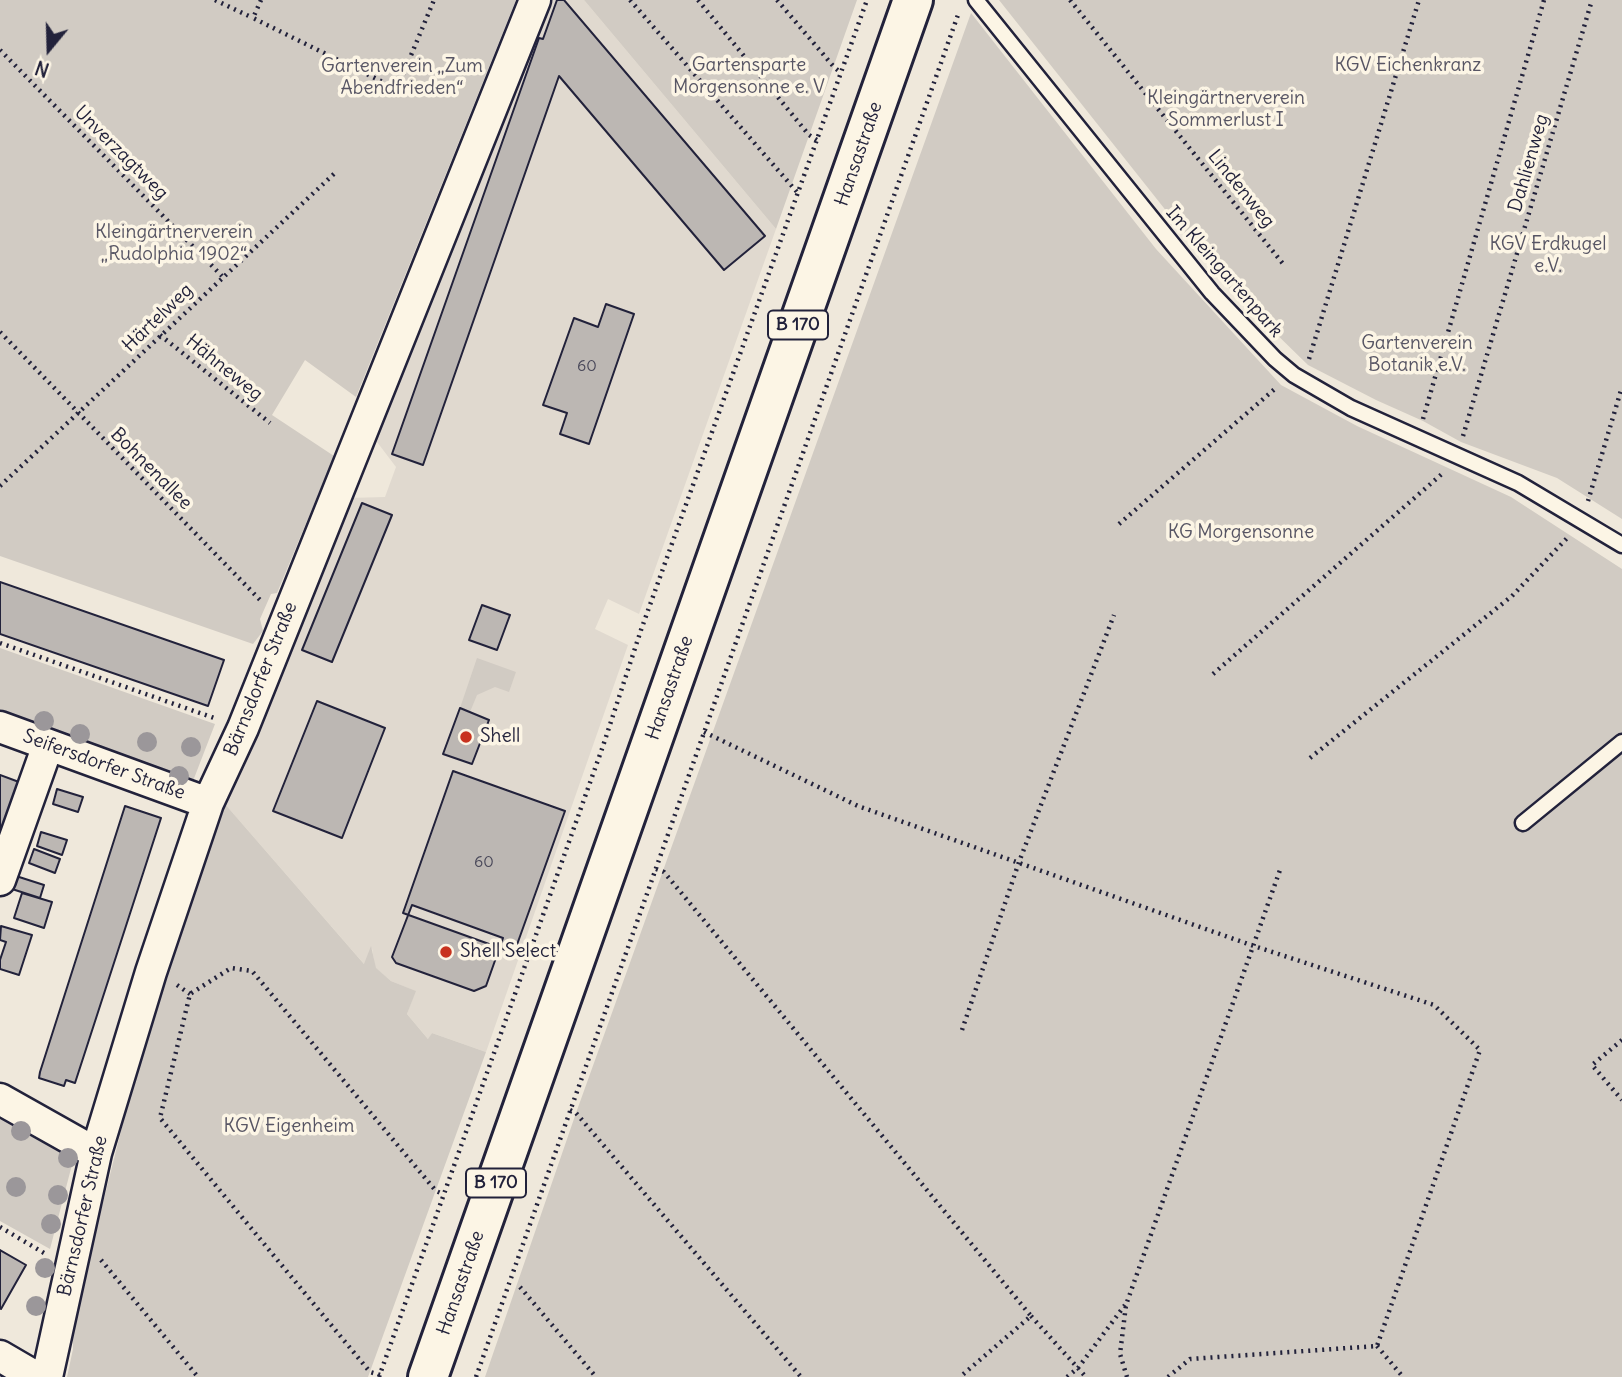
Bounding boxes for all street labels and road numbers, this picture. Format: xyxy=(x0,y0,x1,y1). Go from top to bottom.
street label: Hansastraße xyxy=(830,99,888,209)
street label: Unverzagtweg xyxy=(69,101,173,205)
street label: Dahlienweg xyxy=(1504,111,1554,215)
street label: Lindenweg xyxy=(1203,145,1279,233)
street label: Im Kleingartenpark xyxy=(1161,202,1287,342)
street label: Härtelweg xyxy=(118,279,198,357)
road number: B 170 xyxy=(768,310,828,340)
street label: Hähneweg xyxy=(181,330,267,406)
street label: Bohnenallee xyxy=(105,423,197,515)
street label: Bärnsdorfer Straße xyxy=(220,599,302,759)
street label: Hansastraße xyxy=(641,633,699,743)
street label: Seifersdorfer Straße xyxy=(20,725,188,805)
street label: Bärnsdorfer Straße xyxy=(53,1133,113,1299)
road number: B 170 xyxy=(466,1168,526,1198)
street label: Hansastraße xyxy=(432,1228,490,1338)

